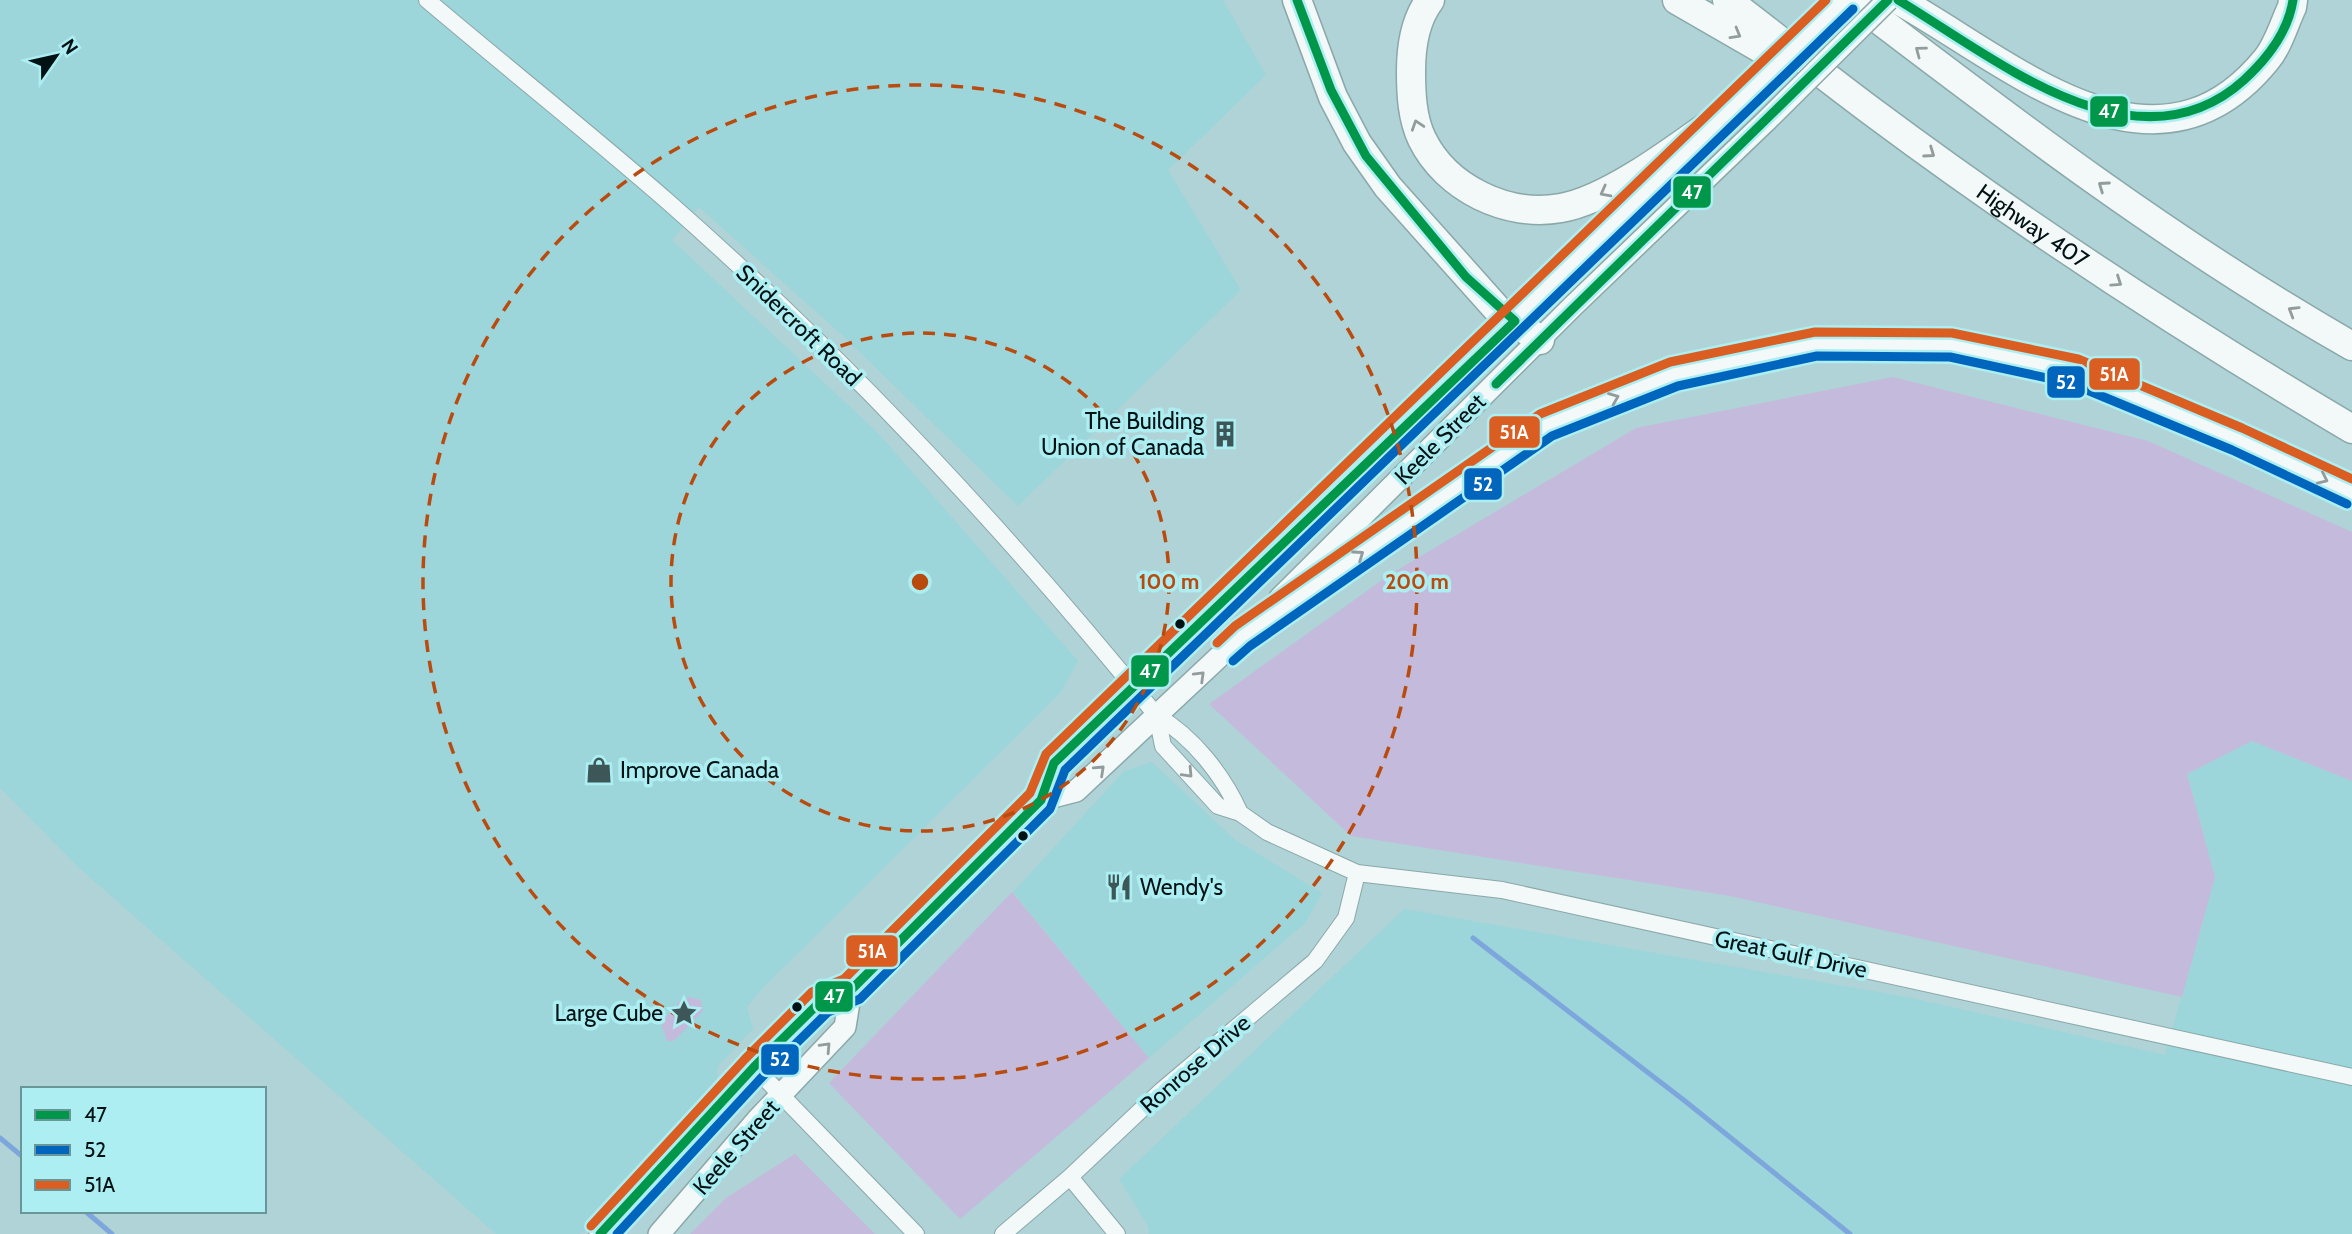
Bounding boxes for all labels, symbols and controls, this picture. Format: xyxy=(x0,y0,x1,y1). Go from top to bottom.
north arrow xyxy=(21,21,91,91)
one-way arrow xyxy=(1729,26,1742,39)
text: N xyxy=(56,35,83,59)
one-way arrow xyxy=(1915,46,1928,59)
line badge: 47 xyxy=(2089,95,2129,128)
text: 47 xyxy=(2098,100,2120,123)
one-way arrow xyxy=(1411,120,1426,132)
one-way arrow xyxy=(1922,145,1935,157)
line badge: 47 xyxy=(1672,175,1712,209)
street label: Highway 407 xyxy=(1971,178,2094,274)
text: 47 xyxy=(1681,181,1703,204)
one-way arrow xyxy=(2098,182,2111,194)
one-way arrow xyxy=(1600,184,1612,197)
street label: Snidercroft Road xyxy=(731,258,867,392)
one-way arrow xyxy=(2110,274,2123,287)
one-way arrow xyxy=(2288,306,2301,319)
line badge: 51A xyxy=(2088,357,2141,391)
text: 51A xyxy=(2099,363,2129,386)
line badge: 52 xyxy=(2046,365,2086,399)
text: 52 xyxy=(2056,371,2076,394)
street label: Keele Street xyxy=(1389,388,1491,490)
one-way arrow xyxy=(1607,393,1619,407)
place label: The Building Union of Canada xyxy=(1041,407,1205,461)
line badge: 51A xyxy=(1488,415,1541,449)
building icon: The Building Union of Canada xyxy=(1210,419,1240,449)
text: 51A xyxy=(1499,421,1529,444)
line badge: 52 xyxy=(1463,467,1503,501)
one-way arrow xyxy=(2316,471,2328,485)
text: 52 xyxy=(1473,473,1493,496)
one-way arrow xyxy=(1351,551,1364,563)
text: 100 m xyxy=(1139,569,1199,594)
text: 200 m xyxy=(1385,569,1449,594)
centre of rings xyxy=(908,570,932,594)
unlabelled marker xyxy=(1173,617,1187,631)
line badge: 47 xyxy=(1130,654,1170,688)
text: 47 xyxy=(1139,660,1161,683)
one-way arrow xyxy=(1192,672,1205,685)
shop icon: Improve Canada xyxy=(584,755,614,785)
place label: Improve Canada xyxy=(620,756,779,784)
one-way arrow xyxy=(1092,765,1105,778)
one-way arrow xyxy=(1180,765,1192,778)
unlabelled marker xyxy=(1016,829,1030,843)
restaurant icon: Wendy's xyxy=(1104,872,1134,902)
place label: Wendy's xyxy=(1140,873,1223,901)
street label: Great Gulf Drive xyxy=(1712,924,1870,984)
line badge: 51A xyxy=(845,934,899,968)
text: 51A xyxy=(857,940,887,963)
line badge: 47 xyxy=(814,980,854,1013)
text: 47 xyxy=(823,985,845,1008)
place icon: Large Cube xyxy=(669,998,699,1028)
place label: Large Cube xyxy=(554,999,663,1027)
unlabelled marker xyxy=(790,1000,804,1014)
street label: Ronrose Drive xyxy=(1134,1008,1256,1119)
one-way arrow xyxy=(817,1042,830,1055)
line badge: 52 xyxy=(760,1043,800,1076)
text: 52 xyxy=(770,1048,790,1071)
legend xyxy=(21,1087,266,1213)
street label: Keele Street xyxy=(687,1093,785,1200)
text: 47 xyxy=(84,1102,107,1127)
text: 52 xyxy=(84,1137,106,1162)
text: 51A xyxy=(84,1172,115,1197)

